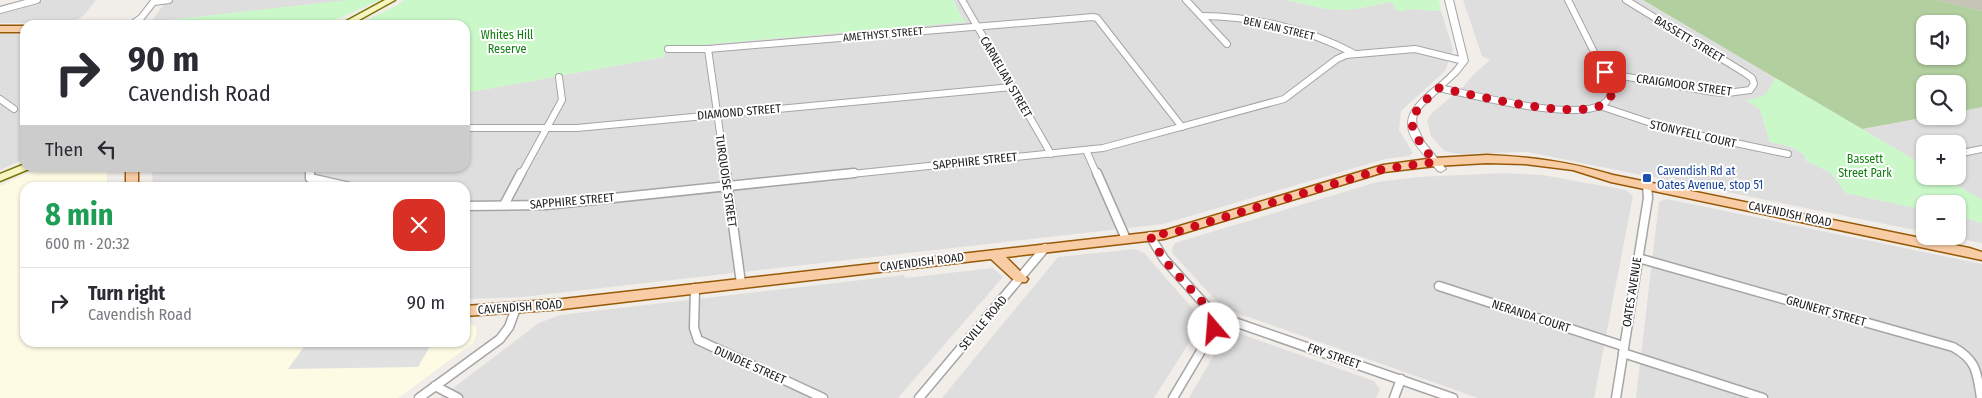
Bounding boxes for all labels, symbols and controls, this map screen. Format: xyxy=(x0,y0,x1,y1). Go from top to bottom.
street label: BASSETT STREET xyxy=(1652,13,1727,66)
street label: BEN EAN STREET xyxy=(1242,14,1316,43)
map controls xyxy=(1916,15,1966,245)
button: sound xyxy=(1916,15,1966,65)
street label: AMETHYST STREET xyxy=(842,24,925,44)
park label: Whites Hill Reserve xyxy=(481,28,533,56)
street label: CARNELIAN STREET xyxy=(977,34,1035,120)
text: 90 m xyxy=(128,38,199,80)
icon: right xyxy=(45,40,110,105)
pin xyxy=(1584,51,1626,93)
icon: arrive xyxy=(1591,58,1619,86)
street label: CRAIGMOOR STREET xyxy=(1635,71,1733,99)
button: search xyxy=(1916,75,1966,125)
text: Cavendish Road xyxy=(128,80,271,107)
street label: DIAMOND STREET xyxy=(697,101,782,123)
street label: STONYFELL COURT xyxy=(1648,117,1738,151)
street label: TURQUOISE STREET xyxy=(713,134,739,229)
icon: left xyxy=(93,135,121,163)
button: + xyxy=(1916,135,1966,185)
text: Then xyxy=(45,138,83,161)
street label: SAPPHIRE STREET xyxy=(932,150,1018,172)
park label: Bassett Street Park xyxy=(1838,152,1892,180)
place label: Cavendish Rd at Oates Avenue, stop 51 xyxy=(1657,164,1763,192)
marker: Cavendish Rd at Oates Avenue, stop 51 xyxy=(1641,172,1653,184)
street label: SAPPHIRE STREET xyxy=(529,190,615,212)
button: − xyxy=(1916,195,1966,245)
text: 8 min xyxy=(45,197,113,233)
street label: CAVENDISH ROAD xyxy=(1747,198,1833,230)
button: close xyxy=(393,199,445,251)
text: 600 m · 20:32 xyxy=(45,234,130,253)
street label: CAVENDISH ROAD xyxy=(879,250,965,274)
street label: OATES AVENUE xyxy=(1620,256,1645,328)
text: Turn right xyxy=(88,282,165,305)
icon: right xyxy=(45,289,73,317)
text: 90 m xyxy=(407,291,445,314)
street label: SEVILLE ROAD xyxy=(956,293,1010,353)
street label: GRUNERT STREET xyxy=(1784,293,1868,329)
street label: CAVENDISH ROAD xyxy=(477,297,563,317)
street label: NERANDA COURT xyxy=(1490,297,1572,335)
position arrow xyxy=(1187,302,1239,354)
text: Cavendish Road xyxy=(88,305,192,324)
street label: FRY STREET xyxy=(1306,340,1363,372)
street label: DUNDEE STREET xyxy=(712,343,788,387)

